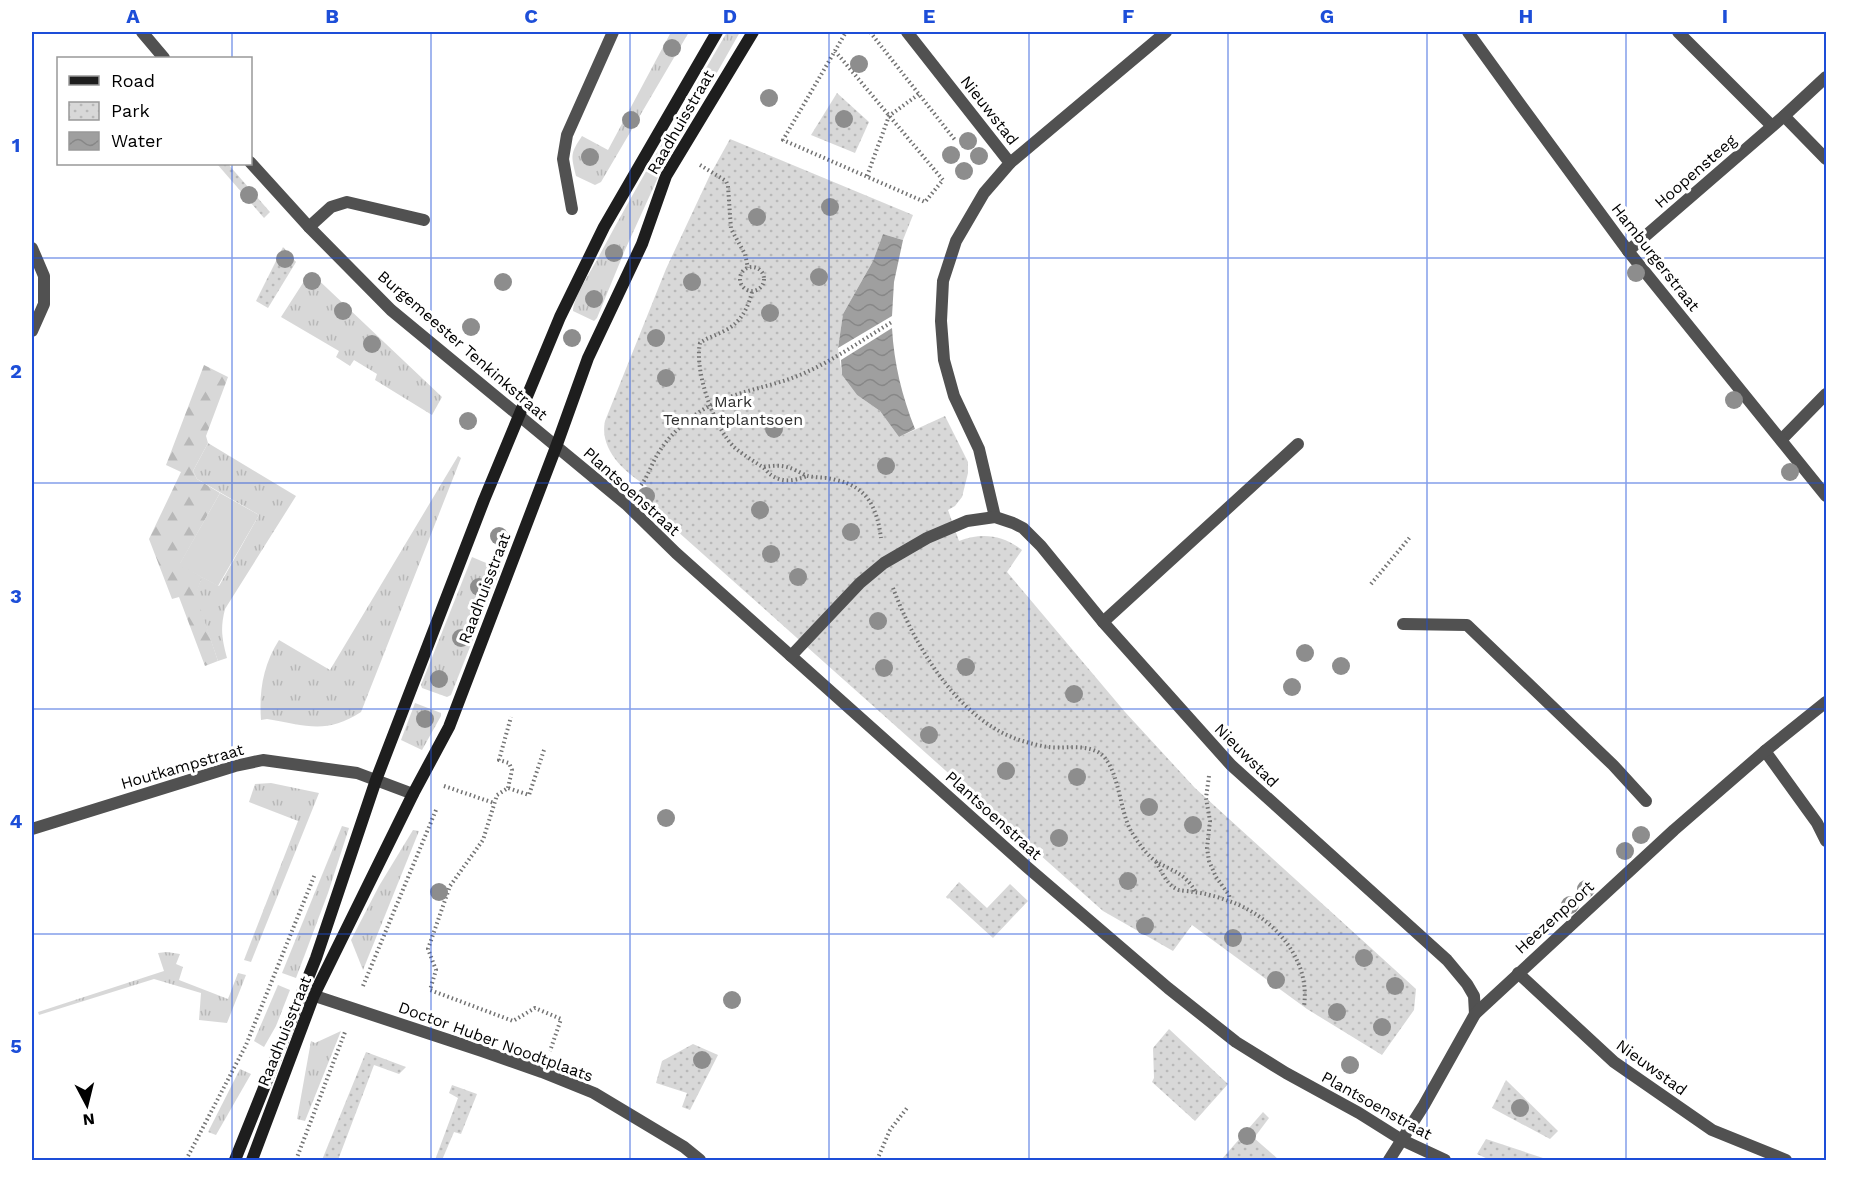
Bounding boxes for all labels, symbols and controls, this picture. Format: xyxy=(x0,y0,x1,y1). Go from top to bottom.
text: A xyxy=(126,4,140,28)
text: B xyxy=(325,4,339,28)
text: C xyxy=(524,4,538,28)
text: D xyxy=(723,4,737,28)
text: E xyxy=(923,4,935,28)
text: F xyxy=(1122,4,1134,28)
text: G xyxy=(1320,4,1334,28)
text: H xyxy=(1519,4,1533,28)
text: I xyxy=(1722,4,1728,28)
legend xyxy=(57,57,252,165)
street label: Raadhuisstraat xyxy=(643,67,718,178)
text: Road xyxy=(111,70,155,91)
street label: Nieuwstad xyxy=(957,72,1022,149)
text: Park xyxy=(111,100,150,121)
text: Water xyxy=(111,130,163,151)
street label: Hoopensteeg xyxy=(1651,130,1740,212)
text: 1 xyxy=(12,133,20,157)
street label: Hamburgerstraat xyxy=(1608,200,1704,315)
street label: Burgemeester Tenkinkstraat xyxy=(374,267,552,424)
text: 2 xyxy=(10,359,22,383)
park label: Mark Tennantplantsoen xyxy=(663,392,803,429)
street label: Plantsoenstraat xyxy=(579,443,684,540)
street label: Raadhuisstraat xyxy=(455,530,514,646)
text: 3 xyxy=(10,584,22,608)
street label: Nieuwstad xyxy=(1211,719,1283,791)
street label: Houtkampstraat xyxy=(118,740,246,793)
street label: Plantsoenstraat xyxy=(941,767,1046,864)
text: 4 xyxy=(10,809,23,833)
street label: Heezenpoort xyxy=(1511,877,1598,958)
street label: Raadhuisstraat xyxy=(254,973,315,1089)
street label: Doctor Huber Noodtplaats xyxy=(396,997,596,1086)
text: 5 xyxy=(10,1034,22,1058)
street label: Nieuwstad xyxy=(1613,1035,1691,1099)
street label: Plantsoenstraat xyxy=(1318,1067,1436,1144)
north arrow xyxy=(57,1075,117,1135)
text: N xyxy=(82,1109,96,1130)

